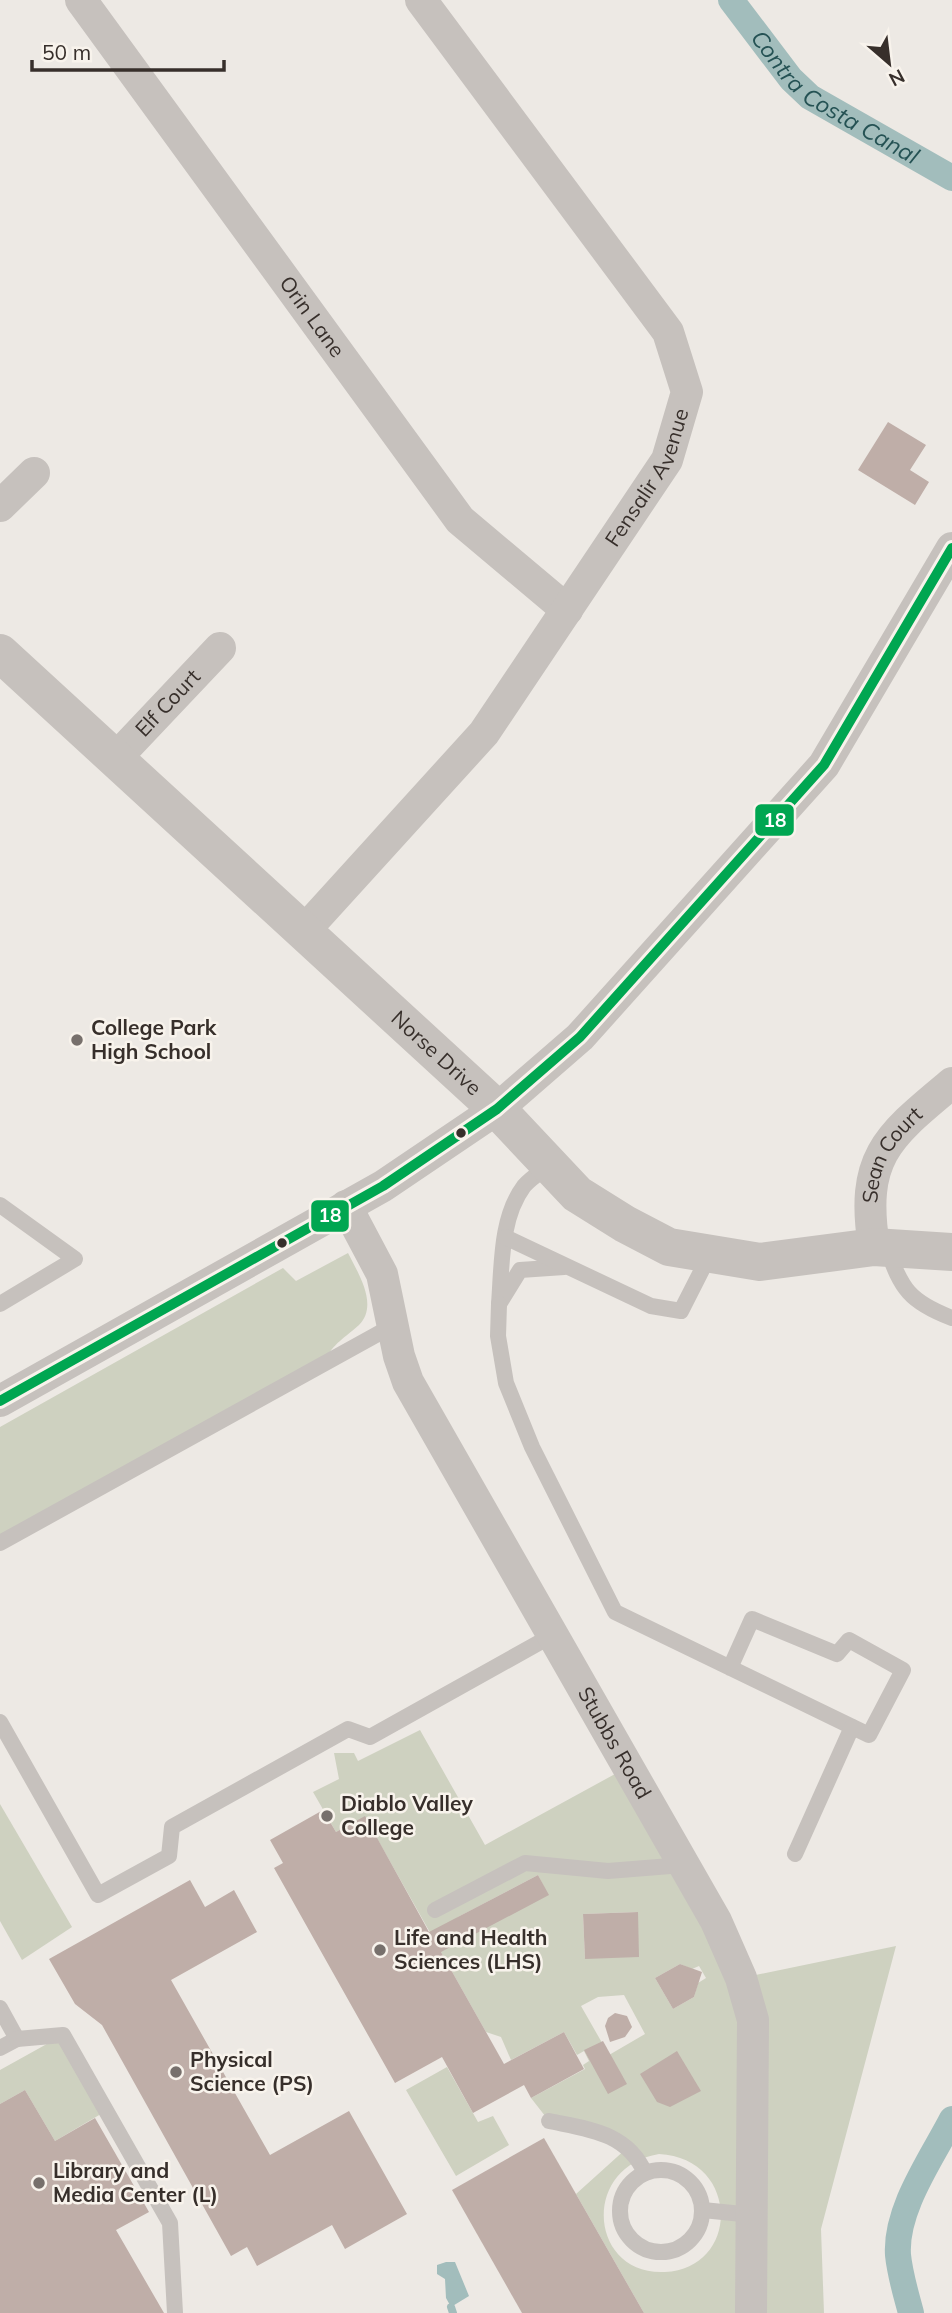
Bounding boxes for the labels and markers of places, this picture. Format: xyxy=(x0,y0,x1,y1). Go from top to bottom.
place label: College Park High School xyxy=(91,1014,217,1064)
marker: College Park High School xyxy=(69,1032,85,1048)
unlabelled marker xyxy=(454,1126,468,1140)
unlabelled marker xyxy=(275,1236,289,1250)
place label: Diablo Valley College xyxy=(341,1790,473,1840)
marker: Diablo Valley College xyxy=(319,1808,335,1824)
place label: Life and Health Sciences (LHS) xyxy=(394,1924,547,1974)
marker: Life and Health Sciences (LHS) xyxy=(372,1942,388,1958)
place label: Physical Science (PS) xyxy=(190,2046,314,2096)
marker: Physical Science (PS) xyxy=(168,2064,184,2080)
place label: Library and Media Center (L) xyxy=(53,2157,218,2207)
marker: Library and Media Center (L) xyxy=(31,2175,47,2191)

